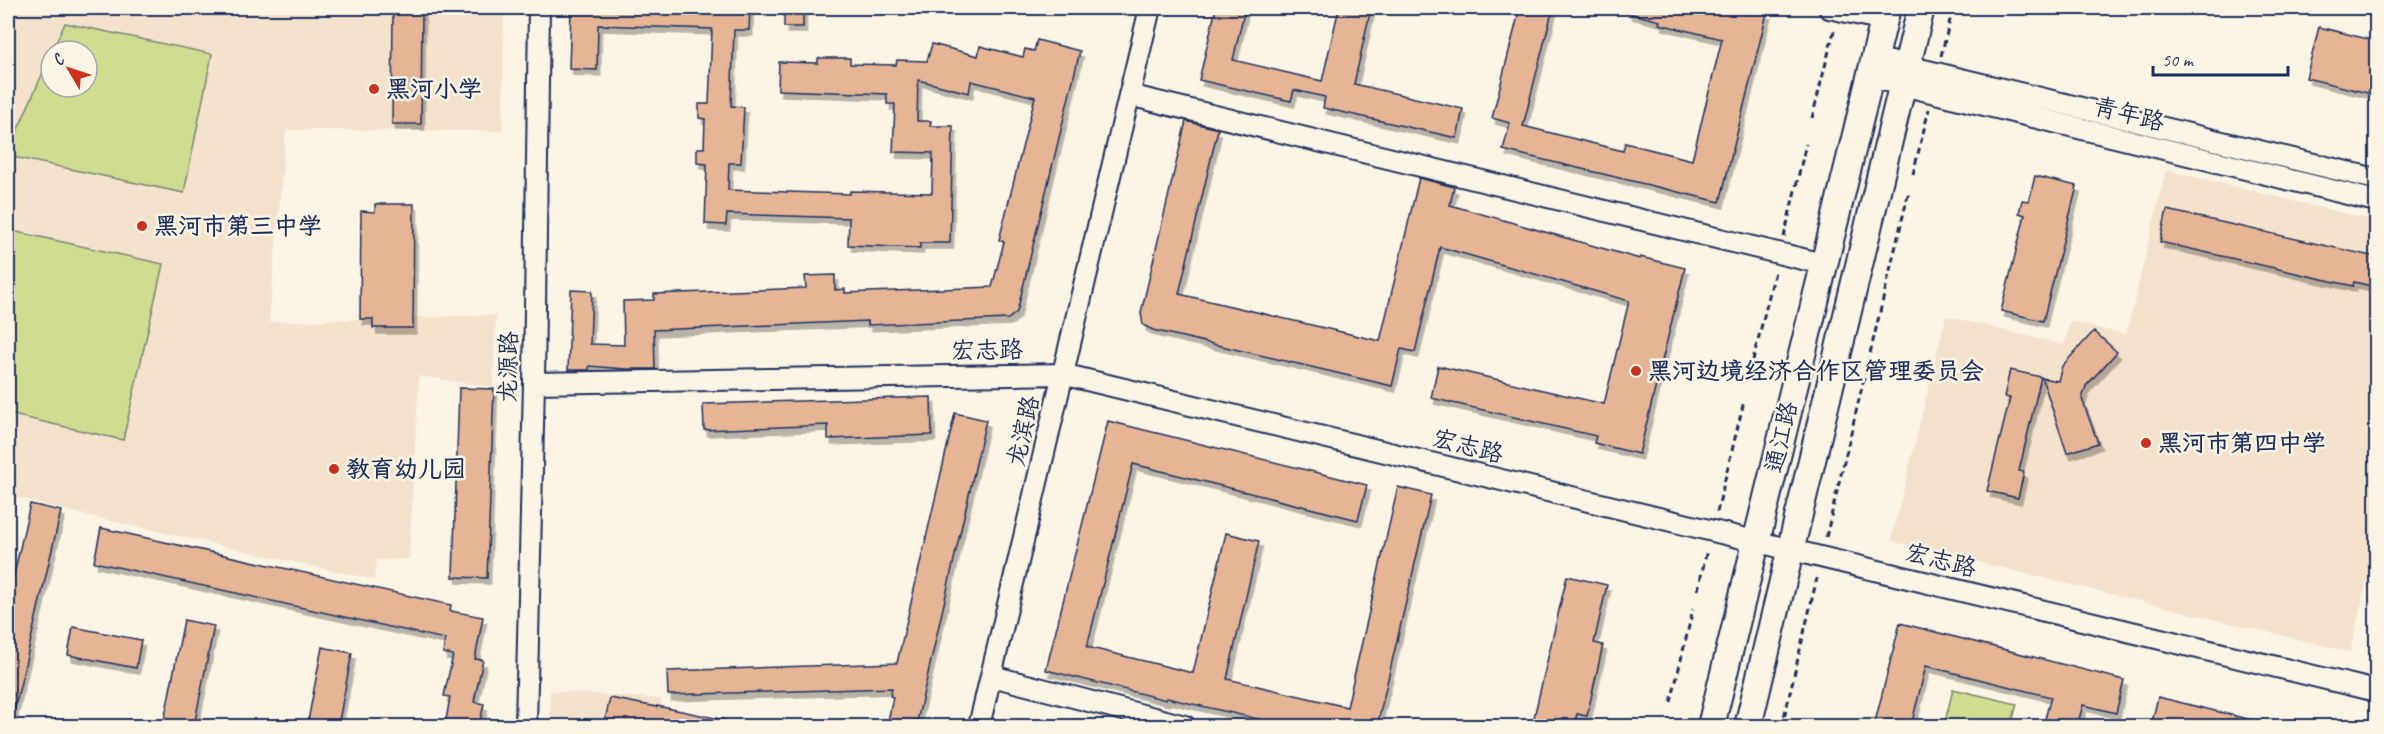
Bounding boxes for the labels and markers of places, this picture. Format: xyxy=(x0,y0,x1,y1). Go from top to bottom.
place label: 黑河小学 xyxy=(386,74,482,104)
marker: 黑河小学 xyxy=(367,82,381,96)
place label: 黑河市第三中学 xyxy=(154,211,322,241)
marker: 黑河市第三中学 xyxy=(135,219,149,233)
place label: 黑河边境经济合作区管理委员会 xyxy=(1648,356,1984,386)
marker: 黑河边境经济合作区管理委员会 xyxy=(1629,364,1643,378)
place label: 黑河市第四中学 xyxy=(2158,428,2326,458)
marker: 黑河市第四中学 xyxy=(2139,436,2153,450)
place label: 教育幼儿园 xyxy=(346,454,466,484)
marker: 教育幼儿园 xyxy=(327,462,341,476)

